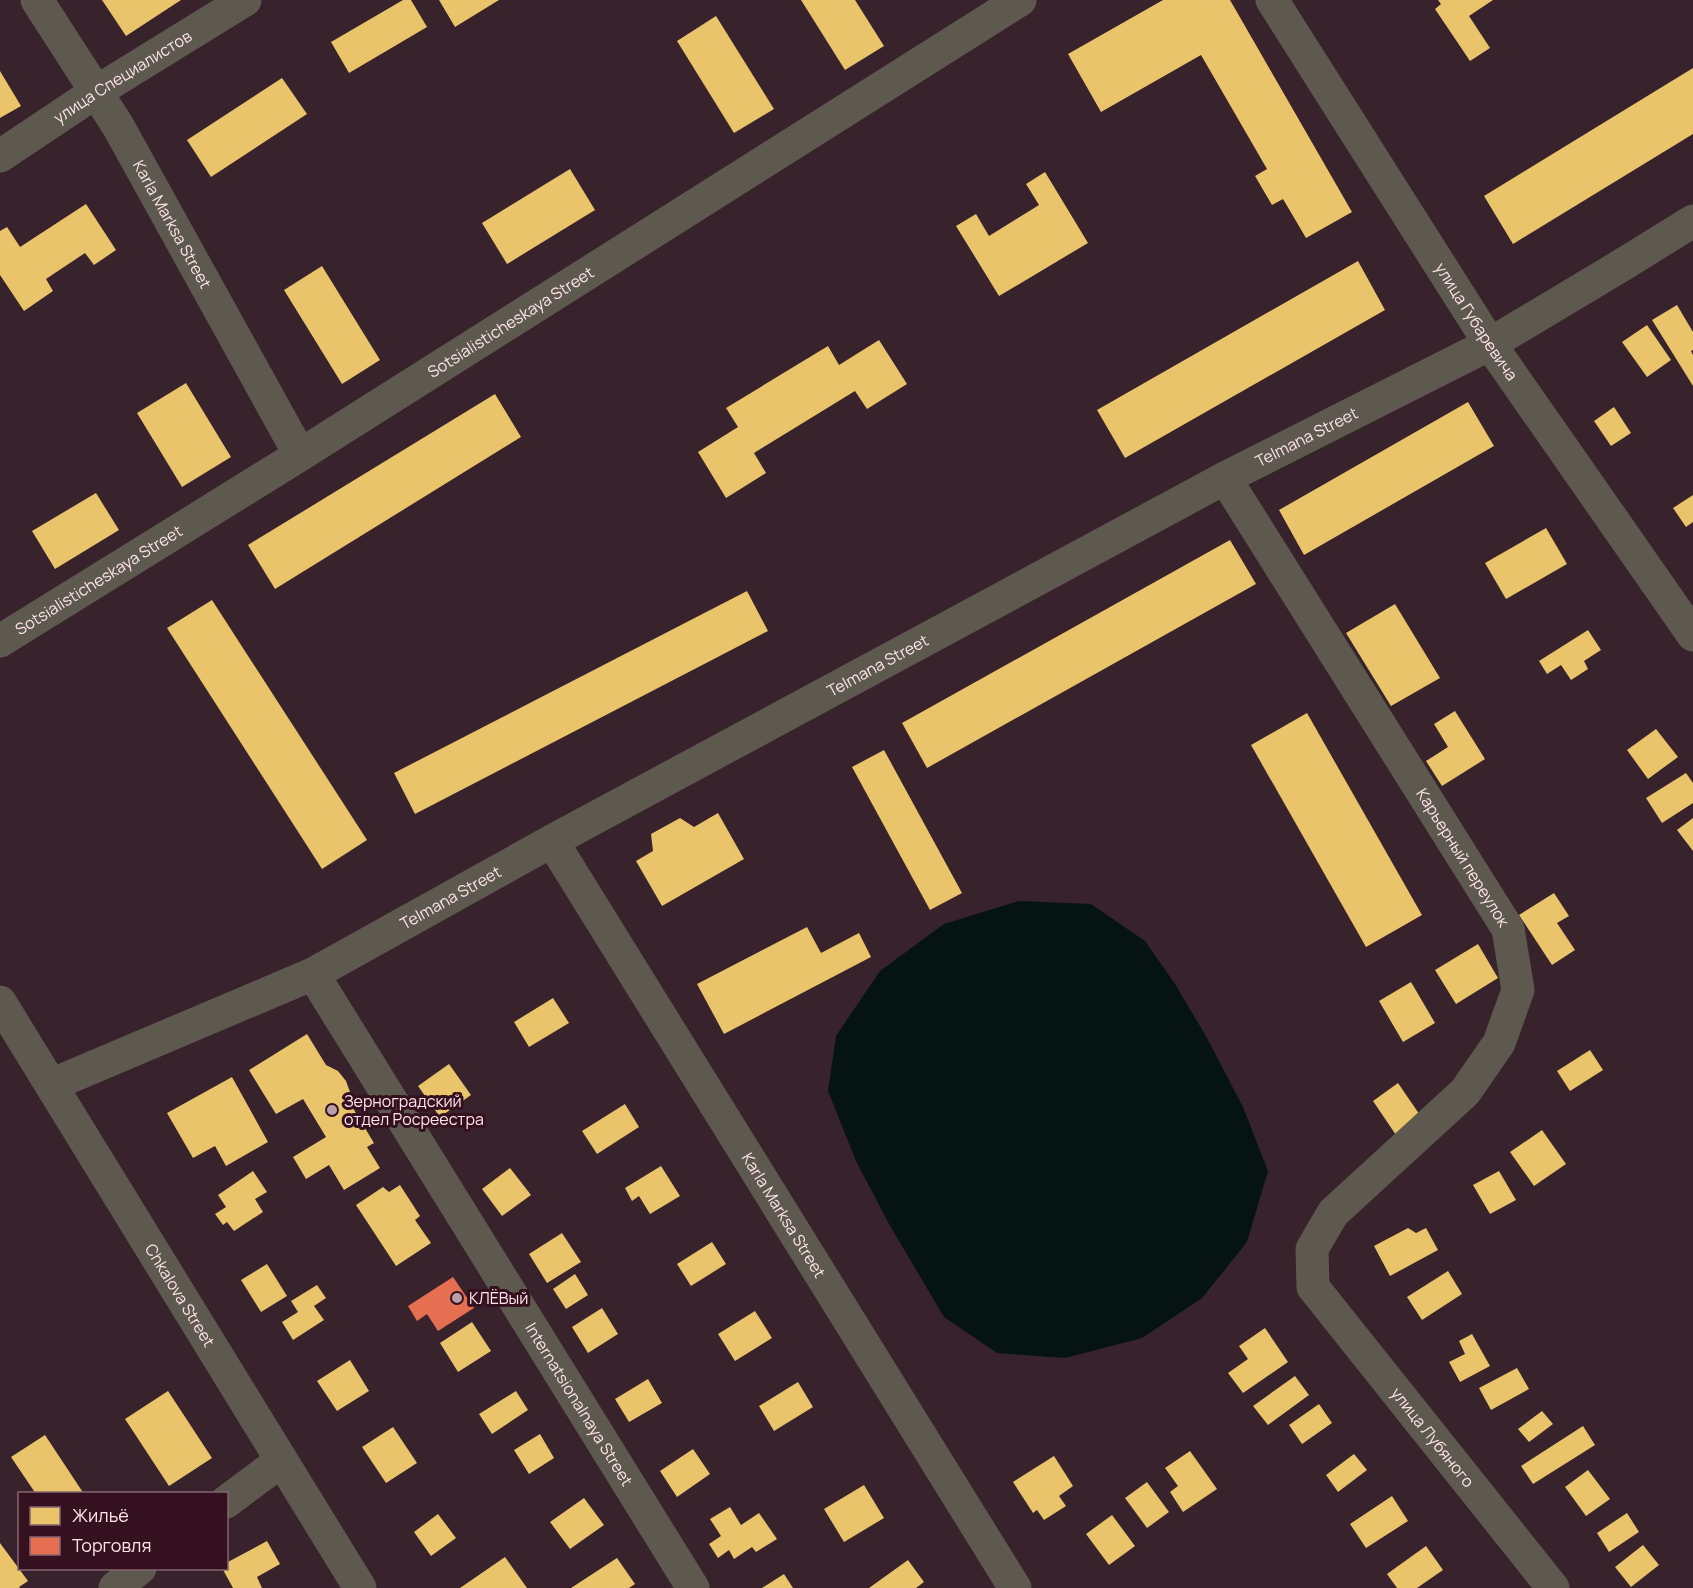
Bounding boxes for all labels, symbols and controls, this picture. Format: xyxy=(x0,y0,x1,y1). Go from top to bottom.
street label: улица Специалистов xyxy=(49,25,196,128)
street label: Karla Marksa Street xyxy=(128,156,217,292)
street label: улица Губаревича xyxy=(1430,258,1523,385)
street label: Sotsialisticheskaya Street xyxy=(423,261,598,383)
street label: Telmana Street xyxy=(1251,402,1362,472)
street label: Sotsialisticheskaya Street xyxy=(11,520,186,640)
street label: Telmana Street xyxy=(823,629,932,702)
street label: Карьерный переулок xyxy=(1411,784,1515,932)
street label: Telmana Street xyxy=(396,860,505,934)
place label: Зерноградский отдел Росреестра xyxy=(344,1090,484,1130)
marker: Зерноградский отдел Росреестра xyxy=(325,1103,339,1117)
street label: Karla Marksa Street xyxy=(737,1148,831,1282)
street label: Chkalova Street xyxy=(140,1239,220,1351)
place label: КЛЁВый xyxy=(469,1287,528,1309)
marker: КЛЁВый xyxy=(450,1291,464,1305)
street label: Internatsionalnaya Street xyxy=(520,1318,638,1490)
street label: улица Лубяного xyxy=(1386,1383,1479,1492)
legend xyxy=(18,1492,228,1570)
text: Жильё xyxy=(72,1503,129,1527)
text: Торговля xyxy=(72,1533,151,1557)

